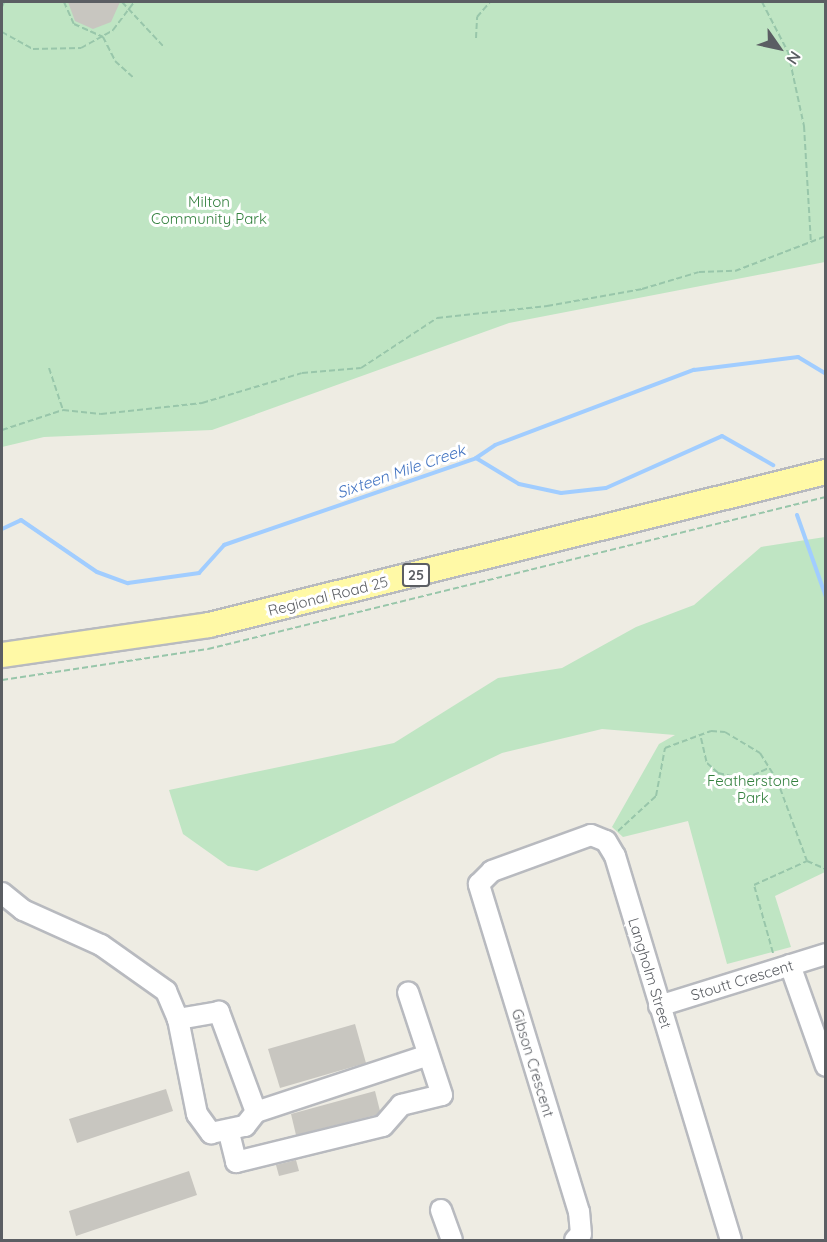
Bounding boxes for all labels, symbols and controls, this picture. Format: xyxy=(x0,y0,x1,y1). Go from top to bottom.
north arrow xyxy=(749,18,809,78)
text: N xyxy=(782,48,806,69)
park label: Milton Community Park xyxy=(151,192,267,227)
water label: Sixteen Mile Creek xyxy=(334,440,468,502)
road number: 25 xyxy=(401,564,431,586)
street label: Regional Road 25 xyxy=(266,572,390,620)
park label: Featherstone Park xyxy=(707,771,799,806)
street label: Langholm Street xyxy=(625,915,675,1031)
street label: Stoutt Crescent xyxy=(689,956,795,1004)
street label: Gibson Crescent xyxy=(508,1007,558,1119)

